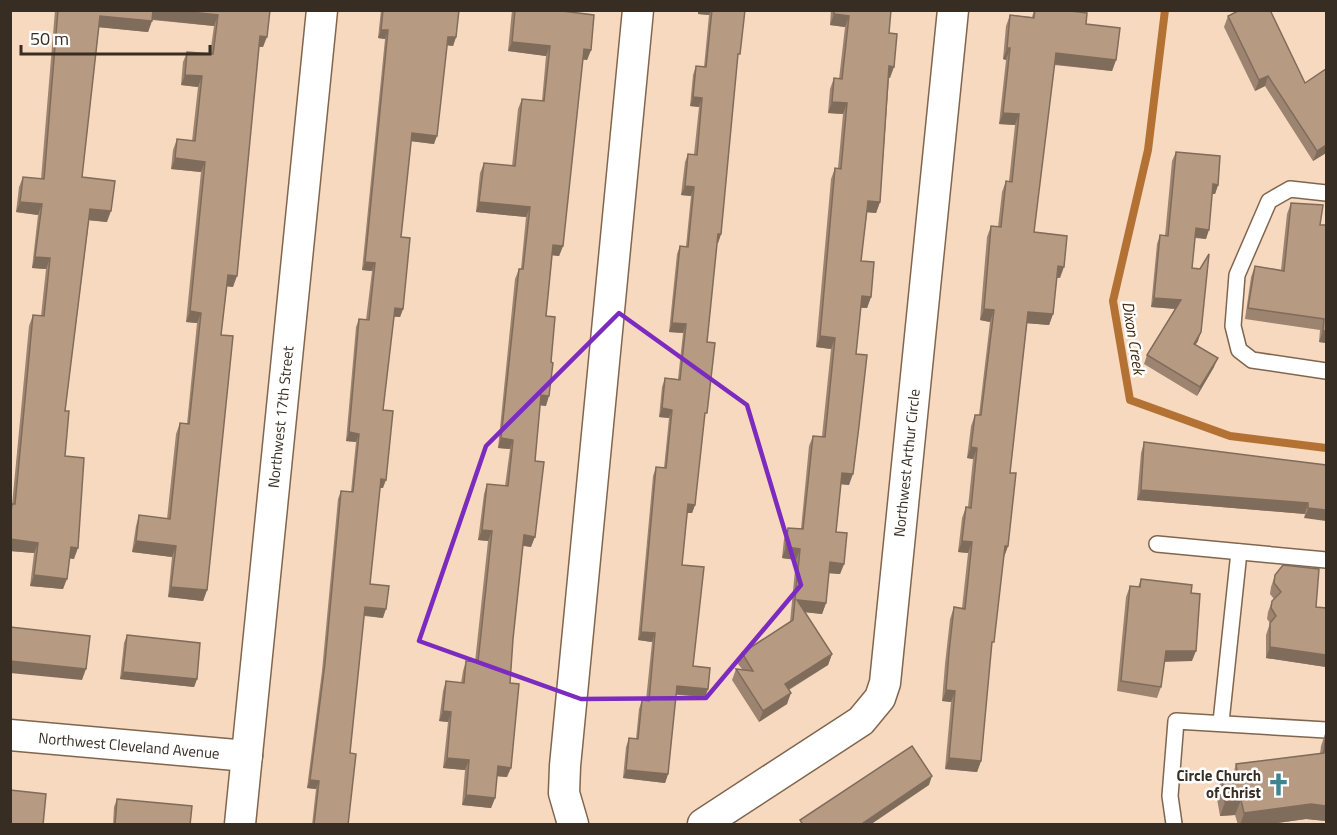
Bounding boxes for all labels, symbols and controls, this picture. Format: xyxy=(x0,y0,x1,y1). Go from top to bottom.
scale bar xyxy=(21,18,210,56)
text: 50 m xyxy=(30,25,69,52)
water label: Dixon Creek xyxy=(1116,300,1152,378)
street label: Northwest 17th Street xyxy=(262,344,299,489)
street label: Northwest Arthur Circle xyxy=(887,388,926,538)
street label: Northwest Cleveland Avenue xyxy=(37,726,221,765)
place label: Circle Church of Christ xyxy=(1176,764,1262,804)
church icon: Circle Church of Christ xyxy=(1266,772,1292,798)

